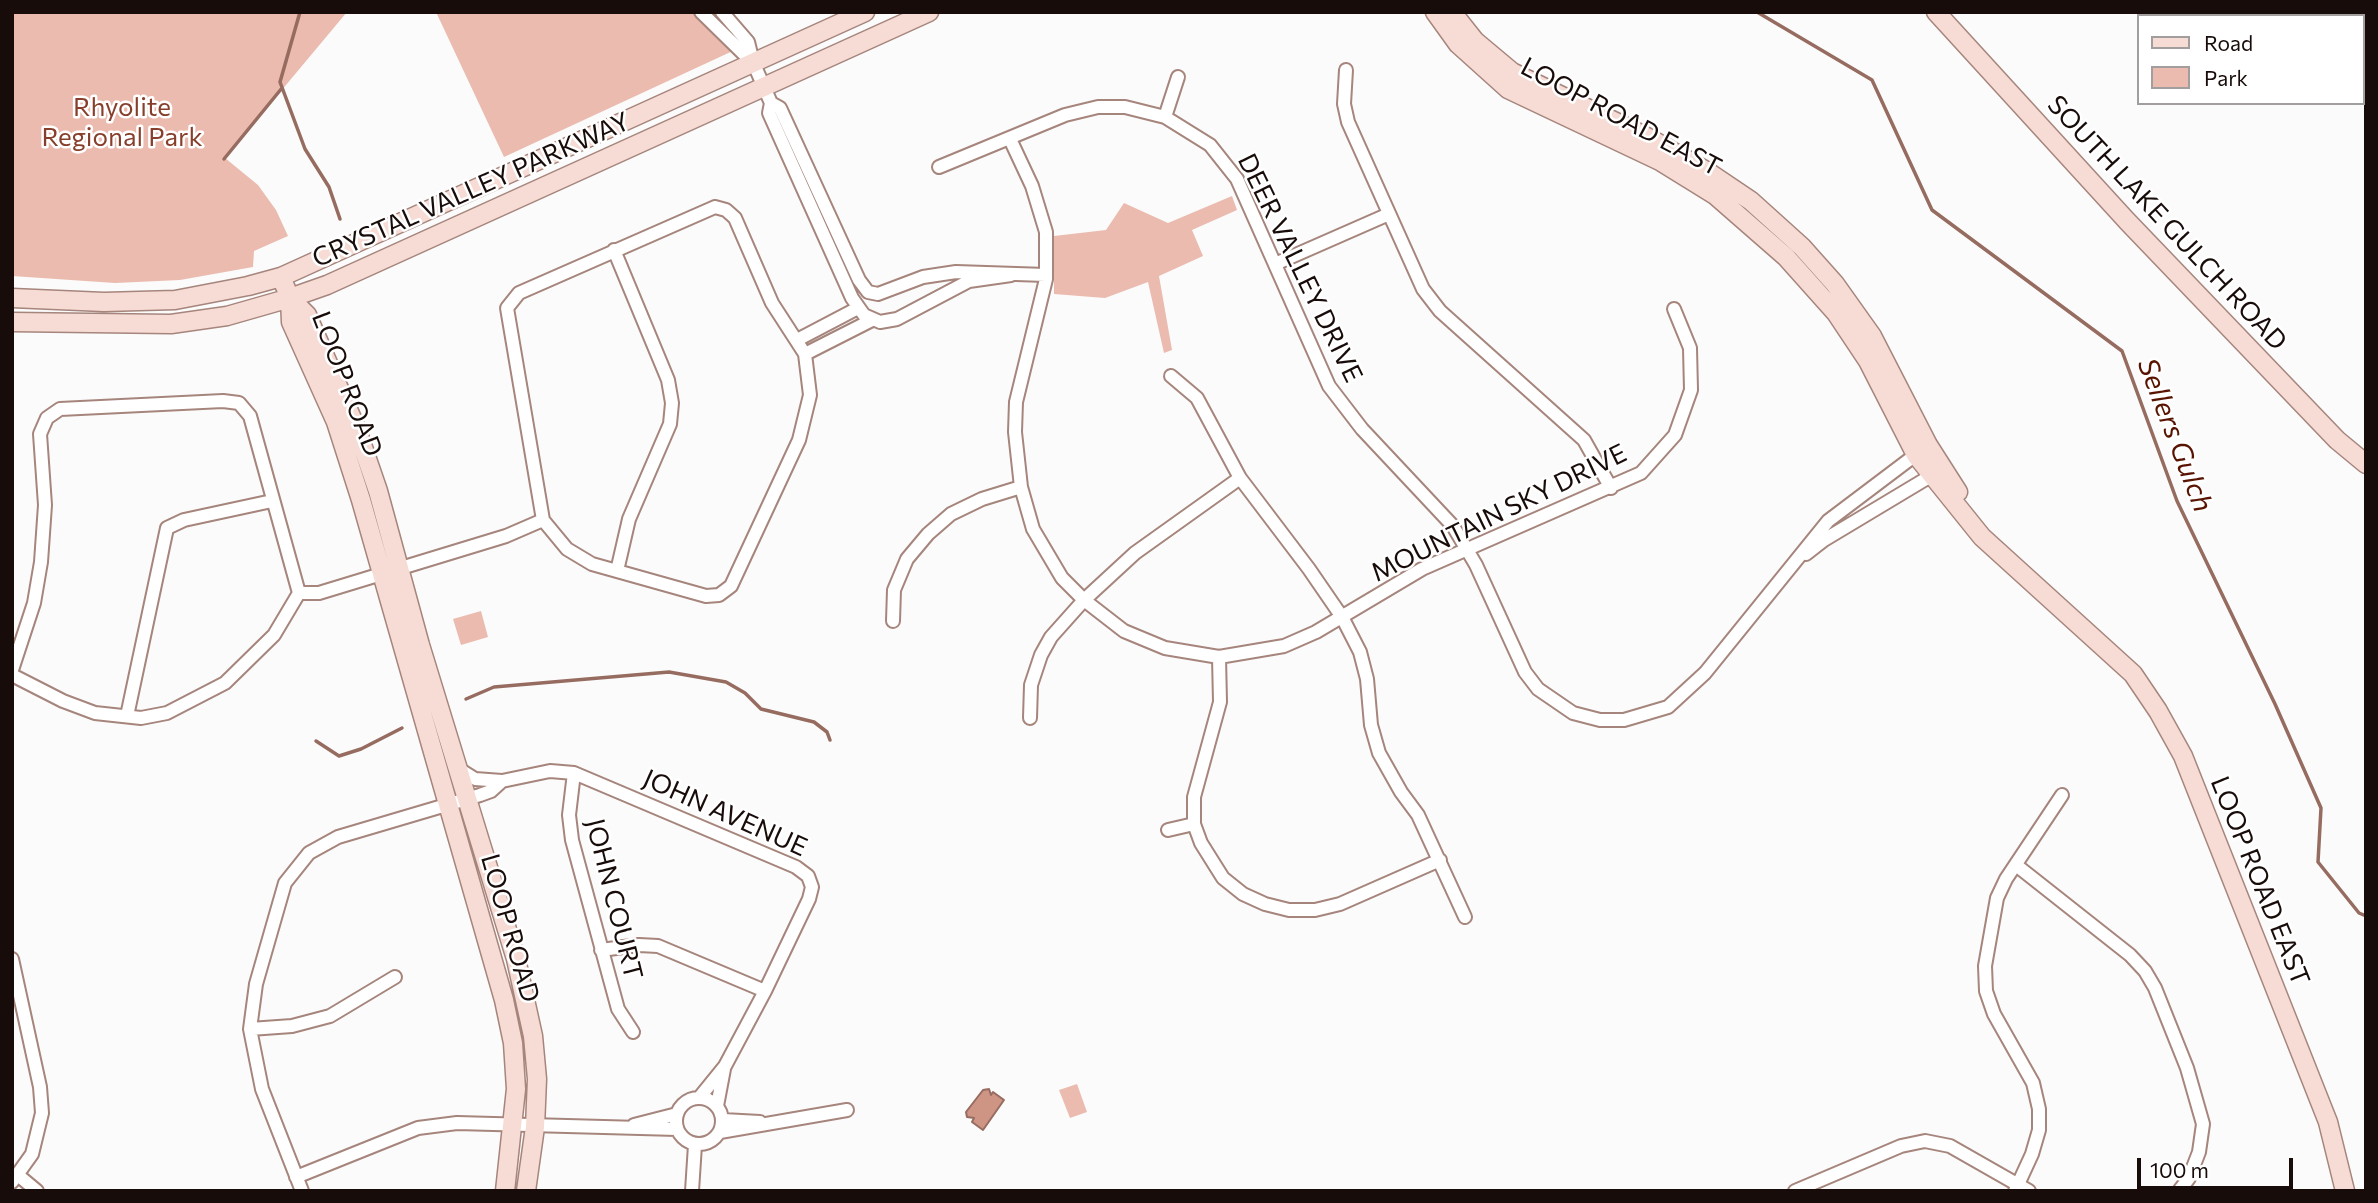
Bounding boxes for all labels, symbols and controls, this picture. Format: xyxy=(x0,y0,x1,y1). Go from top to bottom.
legend xyxy=(2136,14,2364,105)
text: Road xyxy=(2204,30,2253,55)
street label: LOOP ROAD EAST xyxy=(1515,51,1727,183)
text: Park xyxy=(2204,65,2248,90)
street label: SOUTH LAKE GULCH ROAD xyxy=(2041,89,2293,357)
park label: Rhyolite Regional Park xyxy=(41,91,203,152)
street label: CRYSTAL VALLEY PARKWAY xyxy=(308,106,634,274)
street label: DEER VALLEY DRIVE xyxy=(1231,149,1369,387)
street label: LOOP ROAD xyxy=(305,307,389,461)
water label: Sellers Gulch xyxy=(2130,353,2220,517)
street label: MOUNTAIN SKY DRIVE xyxy=(1366,438,1632,588)
street label: JOHN AVENUE xyxy=(638,763,812,863)
street label: LOOP ROAD EAST xyxy=(2204,772,2316,990)
street label: JOHN COURT xyxy=(579,815,649,983)
street label: LOOP ROAD xyxy=(474,850,546,1006)
scale bar xyxy=(2140,1144,2296,1188)
text: 100 m xyxy=(2150,1157,2209,1182)

